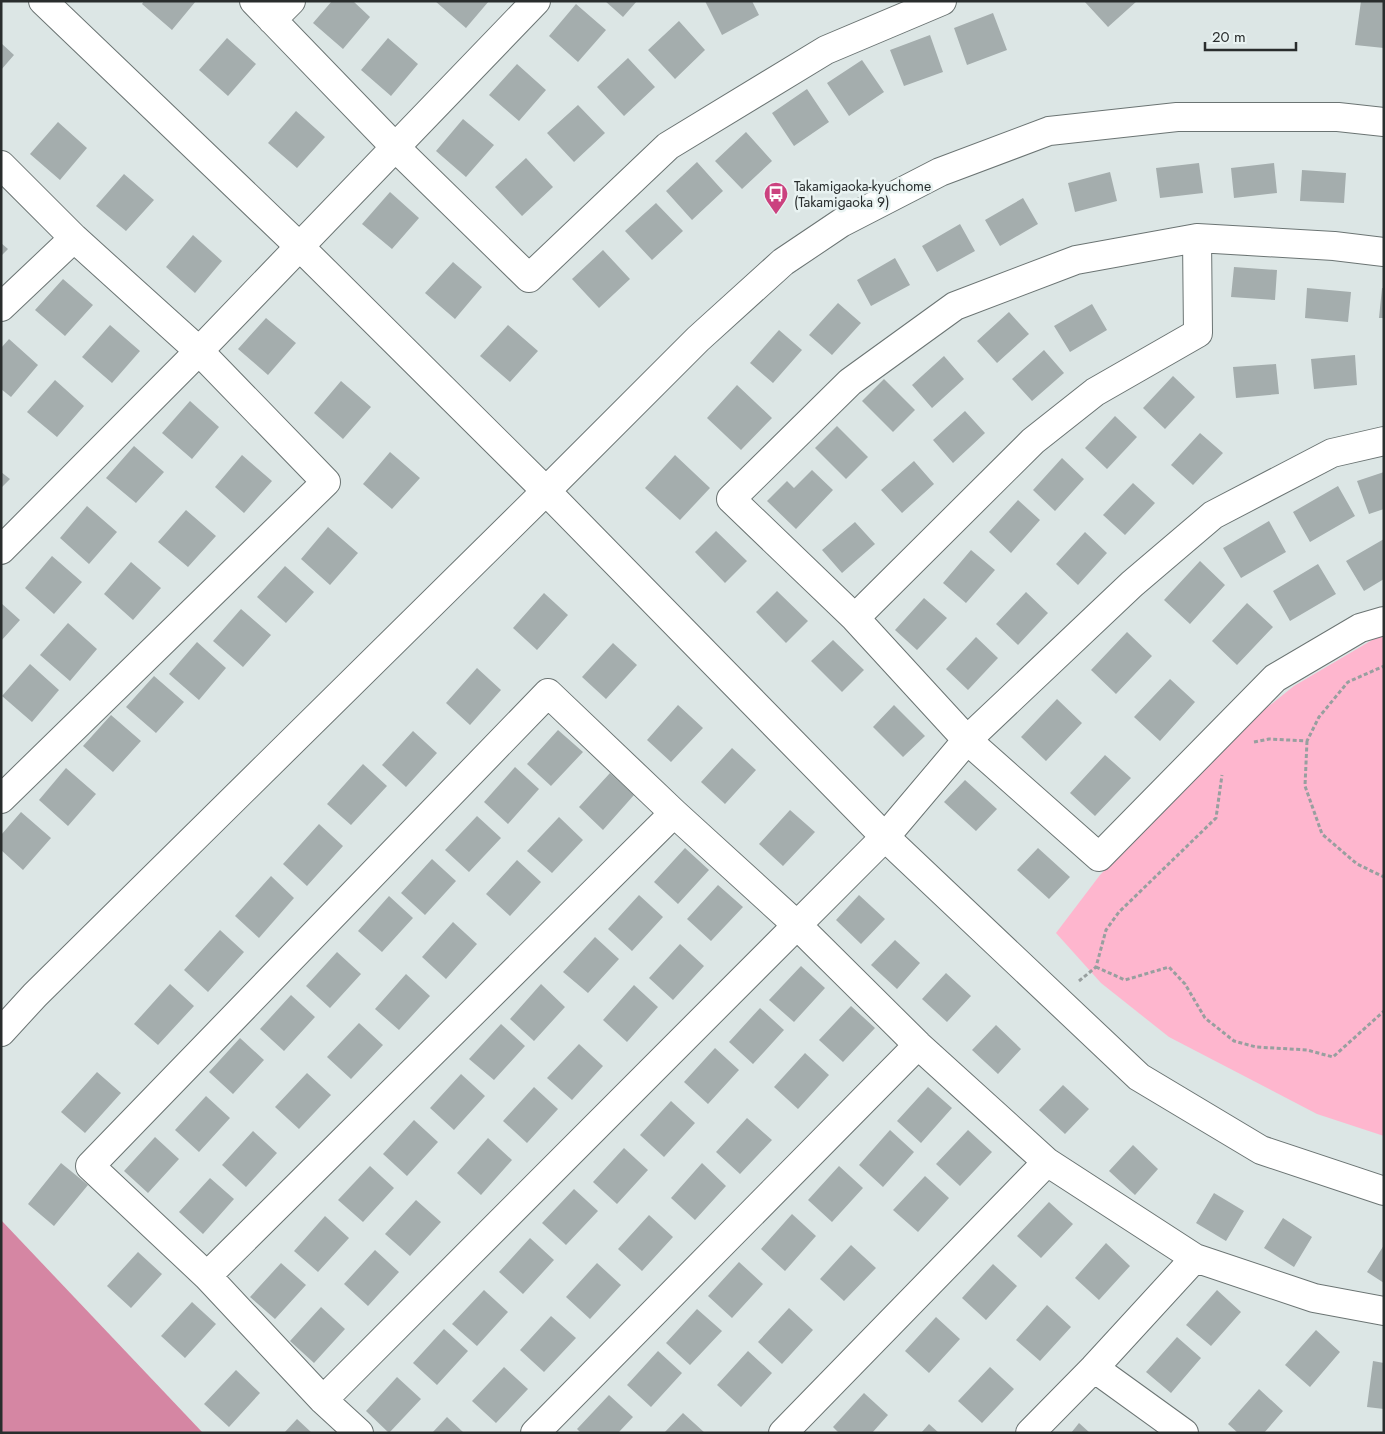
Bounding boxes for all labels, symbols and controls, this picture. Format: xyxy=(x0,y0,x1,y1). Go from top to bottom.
scale bar xyxy=(1205,20,1296,52)
text: 20 m xyxy=(1212,26,1246,48)
place label: Takamigaoka-kyuchome (Takamigaoka 9) xyxy=(794,176,931,212)
bus stop icon: Takamigaoka-kyuchome (Takamigaoka 9) xyxy=(763,181,789,215)

